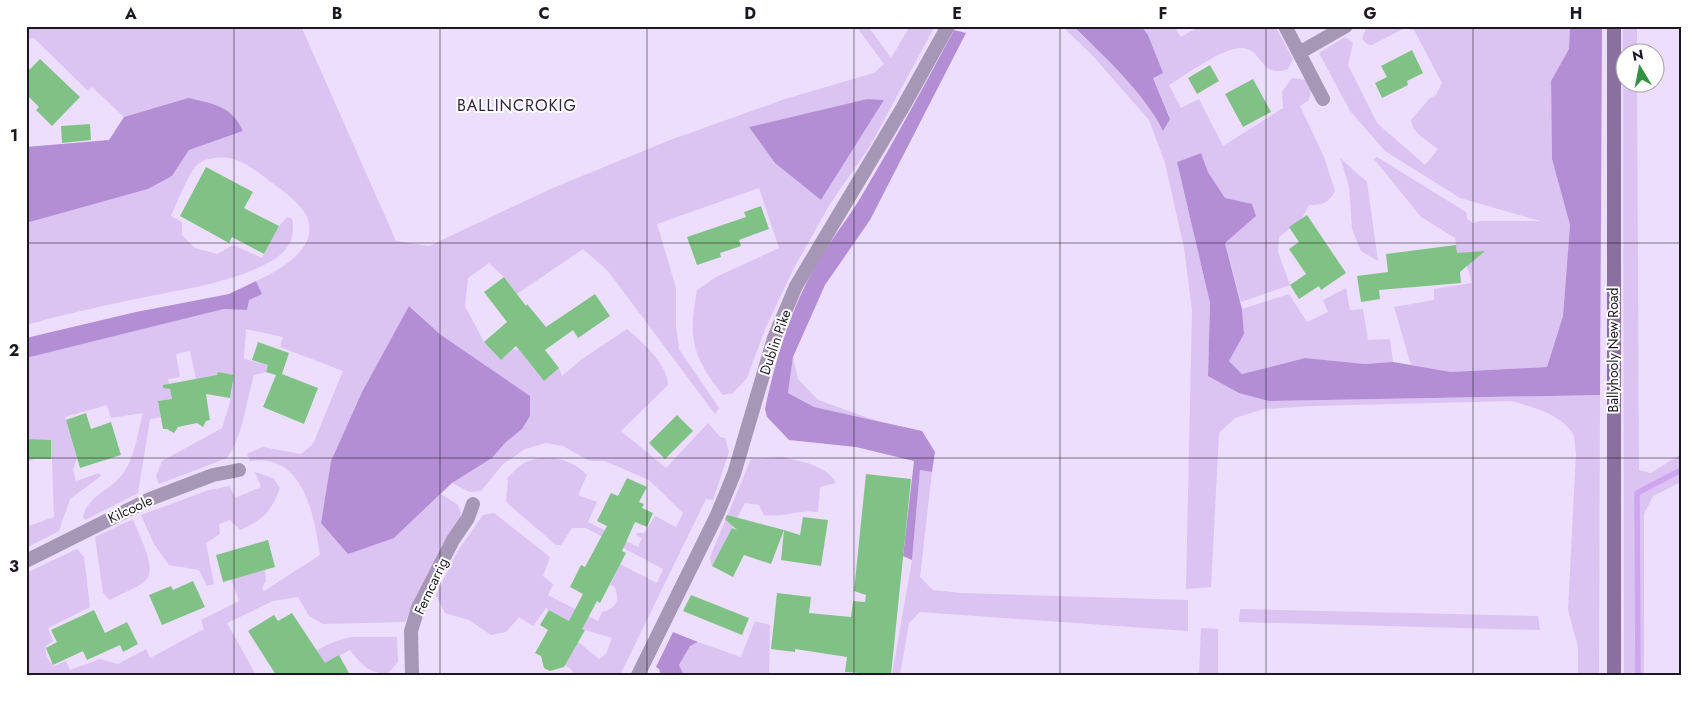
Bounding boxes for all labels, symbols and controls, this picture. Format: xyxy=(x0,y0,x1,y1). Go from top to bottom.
text: A xyxy=(124,2,137,25)
text: B xyxy=(332,2,342,25)
text: C xyxy=(538,2,550,25)
text: D xyxy=(744,2,756,25)
text: E xyxy=(952,2,962,25)
text: F xyxy=(1159,2,1167,25)
text: G xyxy=(1363,2,1377,25)
text: H xyxy=(1570,2,1582,25)
north arrow xyxy=(1614,42,1664,92)
text: N xyxy=(1631,44,1645,66)
district label: BALLINCROKIG xyxy=(457,94,577,117)
text: 1 xyxy=(10,124,18,147)
street label: Ballyhooly New Road xyxy=(1603,287,1623,413)
street label: Dublin Pike xyxy=(755,307,795,377)
text: 2 xyxy=(9,339,19,362)
street label: Kilcoole xyxy=(104,490,156,528)
street label: Ferncarrig xyxy=(409,554,453,618)
text: 3 xyxy=(9,555,19,578)

